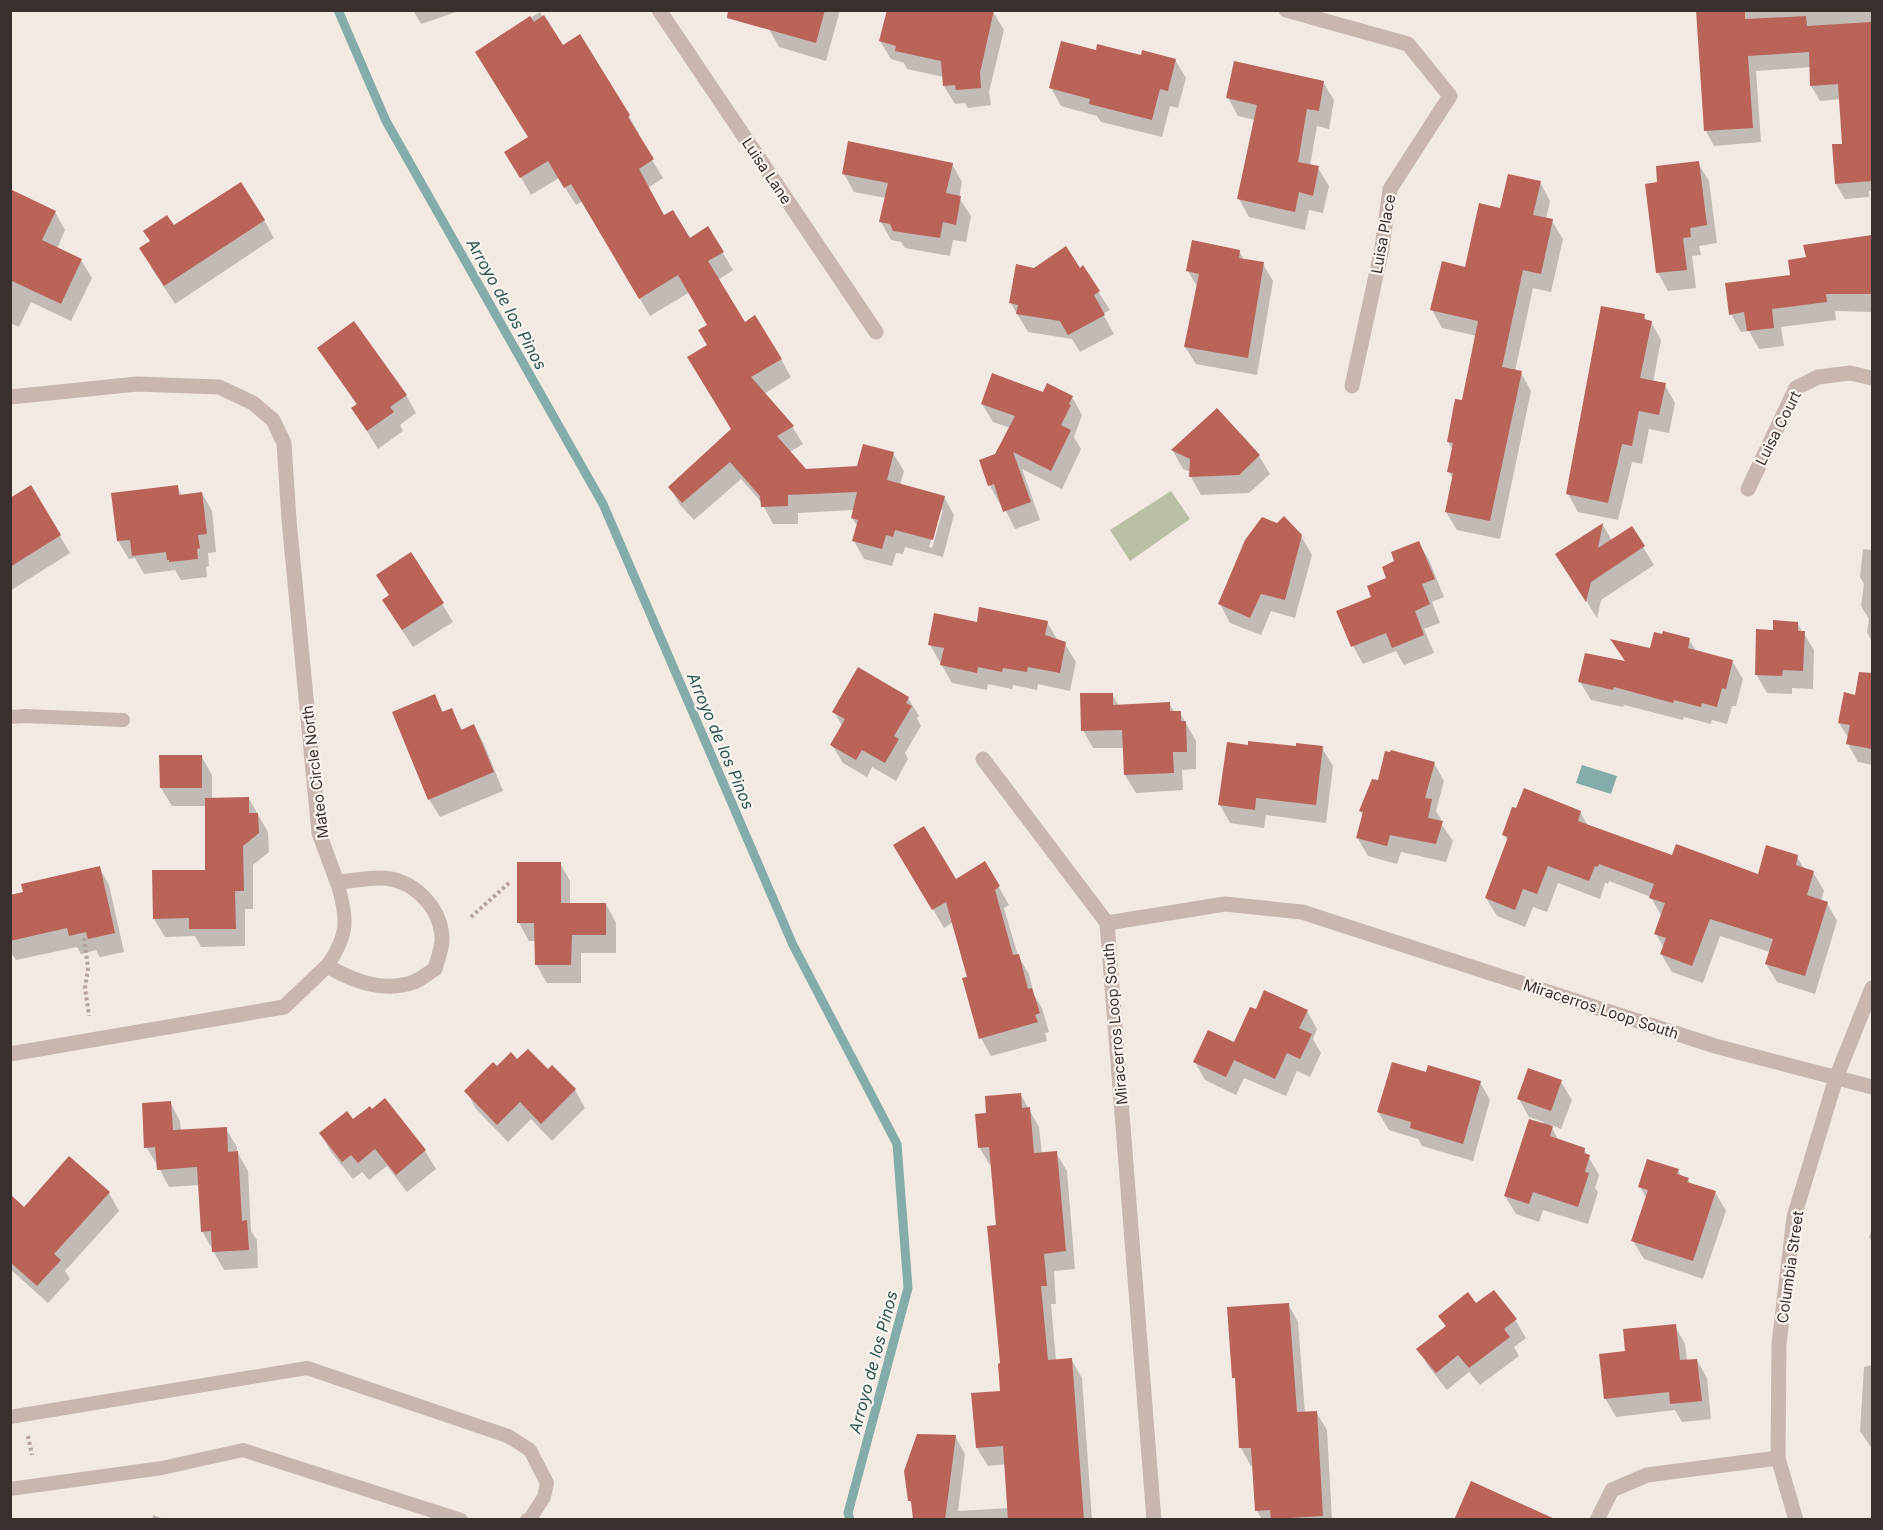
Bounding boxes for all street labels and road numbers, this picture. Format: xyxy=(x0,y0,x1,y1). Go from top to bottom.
street label: Luisa Lane xyxy=(738,134,796,208)
street label: Luisa Place xyxy=(1367,193,1399,275)
street label: Luisa Court xyxy=(1751,387,1805,468)
street label: Mateo Circle North xyxy=(297,704,333,840)
street label: Miracerros Loop South xyxy=(1098,942,1132,1106)
street label: Miracerros Loop South xyxy=(1521,975,1681,1043)
street label: Columbia Street xyxy=(1773,1209,1807,1324)

